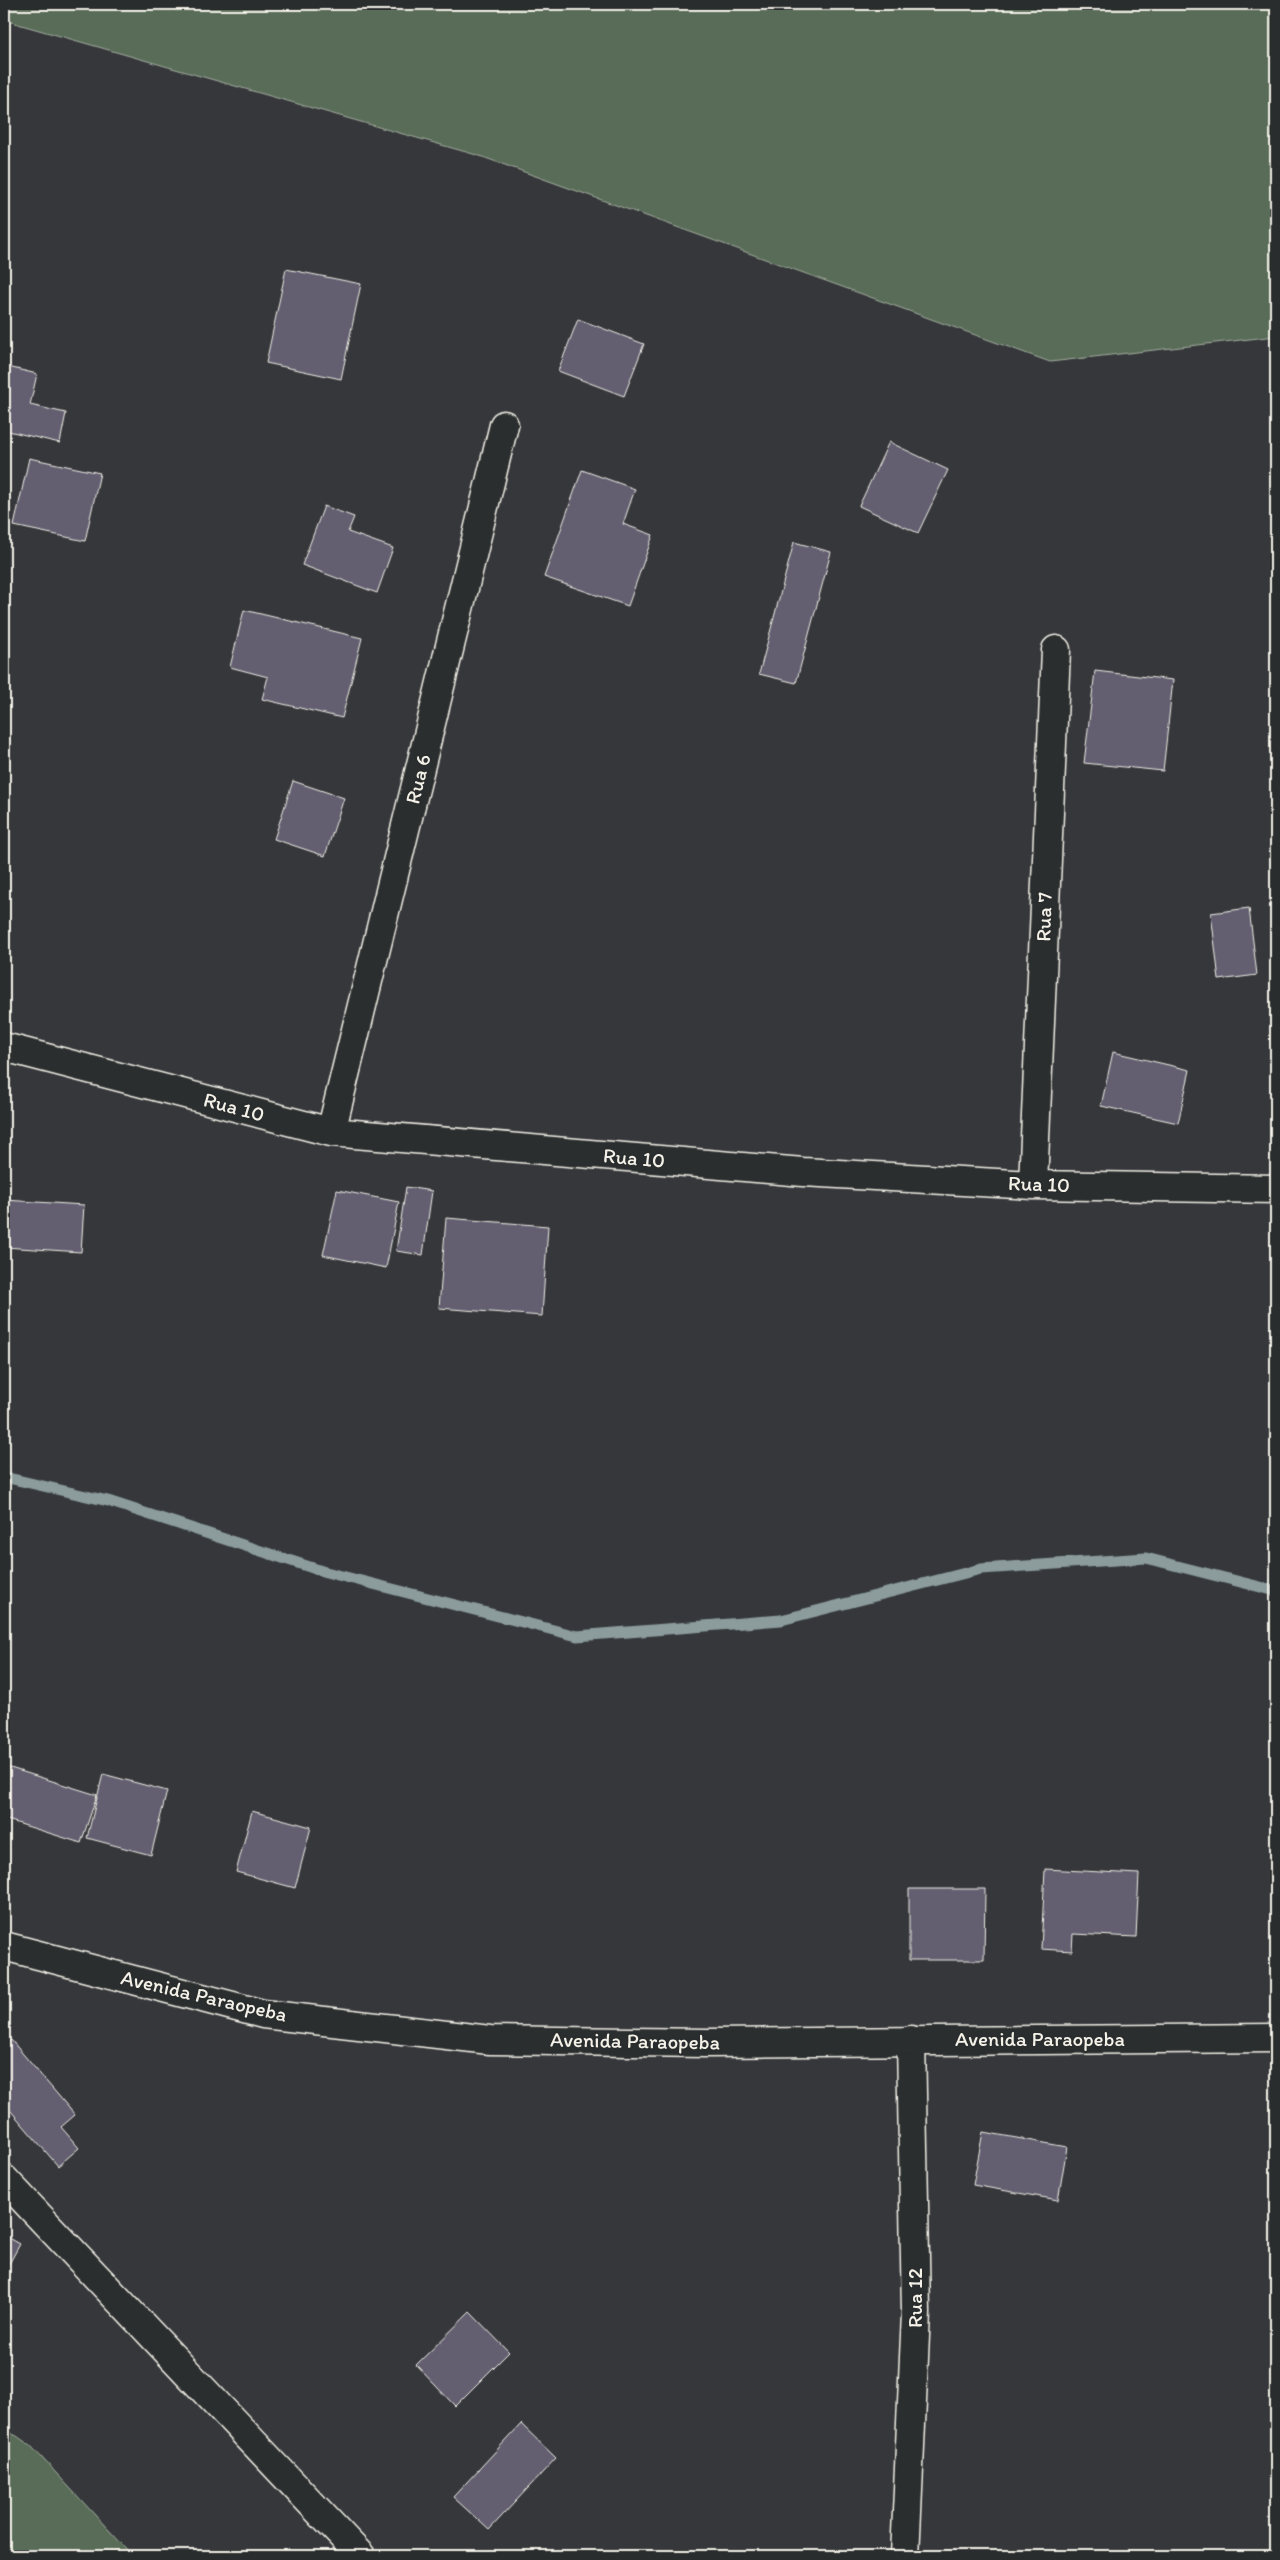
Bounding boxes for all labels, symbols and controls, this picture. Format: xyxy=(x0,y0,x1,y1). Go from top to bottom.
street label: Rua 6 xyxy=(399,751,436,806)
street label: Rua 7 xyxy=(1030,892,1057,942)
street label: Rua 10 xyxy=(201,1086,267,1127)
street label: Rua 10 xyxy=(602,1142,666,1173)
street label: Rua 10 xyxy=(1008,1170,1070,1197)
street label: Avenida Paraopeba xyxy=(119,1964,290,2027)
street label: Avenida Paraopeba xyxy=(955,2026,1125,2051)
street label: Avenida Paraopeba xyxy=(550,2027,720,2054)
street label: Rua 12 xyxy=(902,2268,927,2328)

